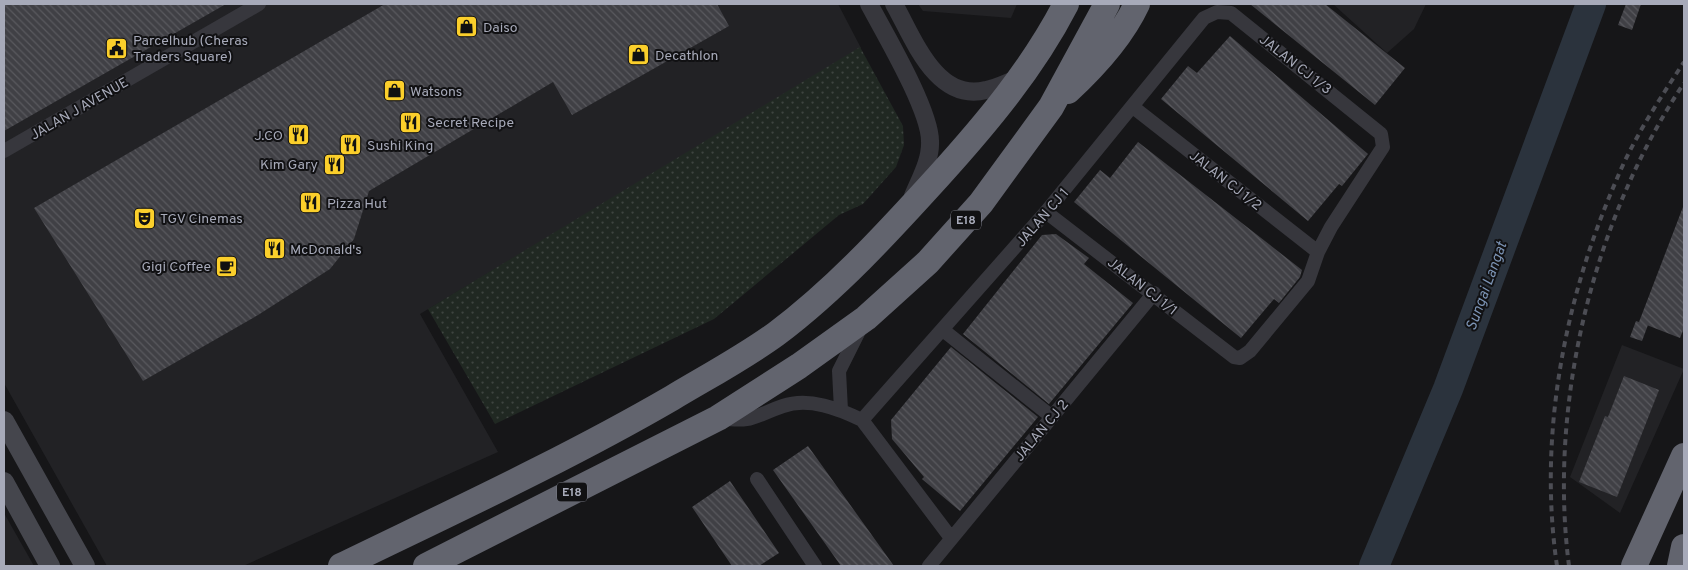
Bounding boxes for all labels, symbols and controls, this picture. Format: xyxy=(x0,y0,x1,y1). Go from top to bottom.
shop icon: Daiso xyxy=(455,15,479,39)
place label: Daiso xyxy=(483,20,518,37)
street label: JALAN CJ 1/3 xyxy=(1256,32,1335,99)
place label: Parcelhub (Cheras Traders Square) xyxy=(133,33,248,66)
public building icon: Parcelhub (Cheras Traders Square) xyxy=(105,36,129,60)
shop icon: Decathlon xyxy=(627,43,651,67)
place label: Decathlon xyxy=(655,48,718,65)
street label: JALAN J AVENUE xyxy=(28,74,132,144)
shop icon: Watsons xyxy=(382,79,406,103)
place label: Watsons xyxy=(410,84,462,101)
restaurant icon: Secret Recipe xyxy=(399,110,423,134)
place label: Secret Recipe xyxy=(427,115,514,132)
restaurant icon: J.CO xyxy=(287,123,311,147)
place label: J.CO xyxy=(254,128,283,145)
restaurant icon: Sushi King xyxy=(339,133,363,157)
place label: Sushi King xyxy=(367,138,433,155)
street label: JALAN CJ 1/2 xyxy=(1185,148,1265,215)
restaurant icon: Kim Gary xyxy=(322,152,346,176)
place label: Kim Gary xyxy=(260,157,318,174)
street label: JALAN CJ 1 xyxy=(1013,185,1073,251)
restaurant icon: Pizza Hut xyxy=(299,191,323,215)
place label: Pizza Hut xyxy=(327,196,387,213)
theatre icon: TGV Cinemas xyxy=(132,206,156,230)
road number: E18 xyxy=(951,210,981,230)
place label: TGV Cinemas xyxy=(160,211,243,228)
restaurant icon: McDonald's xyxy=(262,237,286,261)
water label: Sungai Langat xyxy=(1463,239,1512,334)
place label: McDonald's xyxy=(290,242,362,259)
cafe icon: Gigi Coffee xyxy=(215,254,239,278)
street label: JALAN CJ 1/1 xyxy=(1104,255,1180,320)
place label: Gigi Coffee xyxy=(141,259,211,276)
street label: JALAN CJ 2 xyxy=(1011,397,1073,465)
road number: E18 xyxy=(557,482,587,502)

